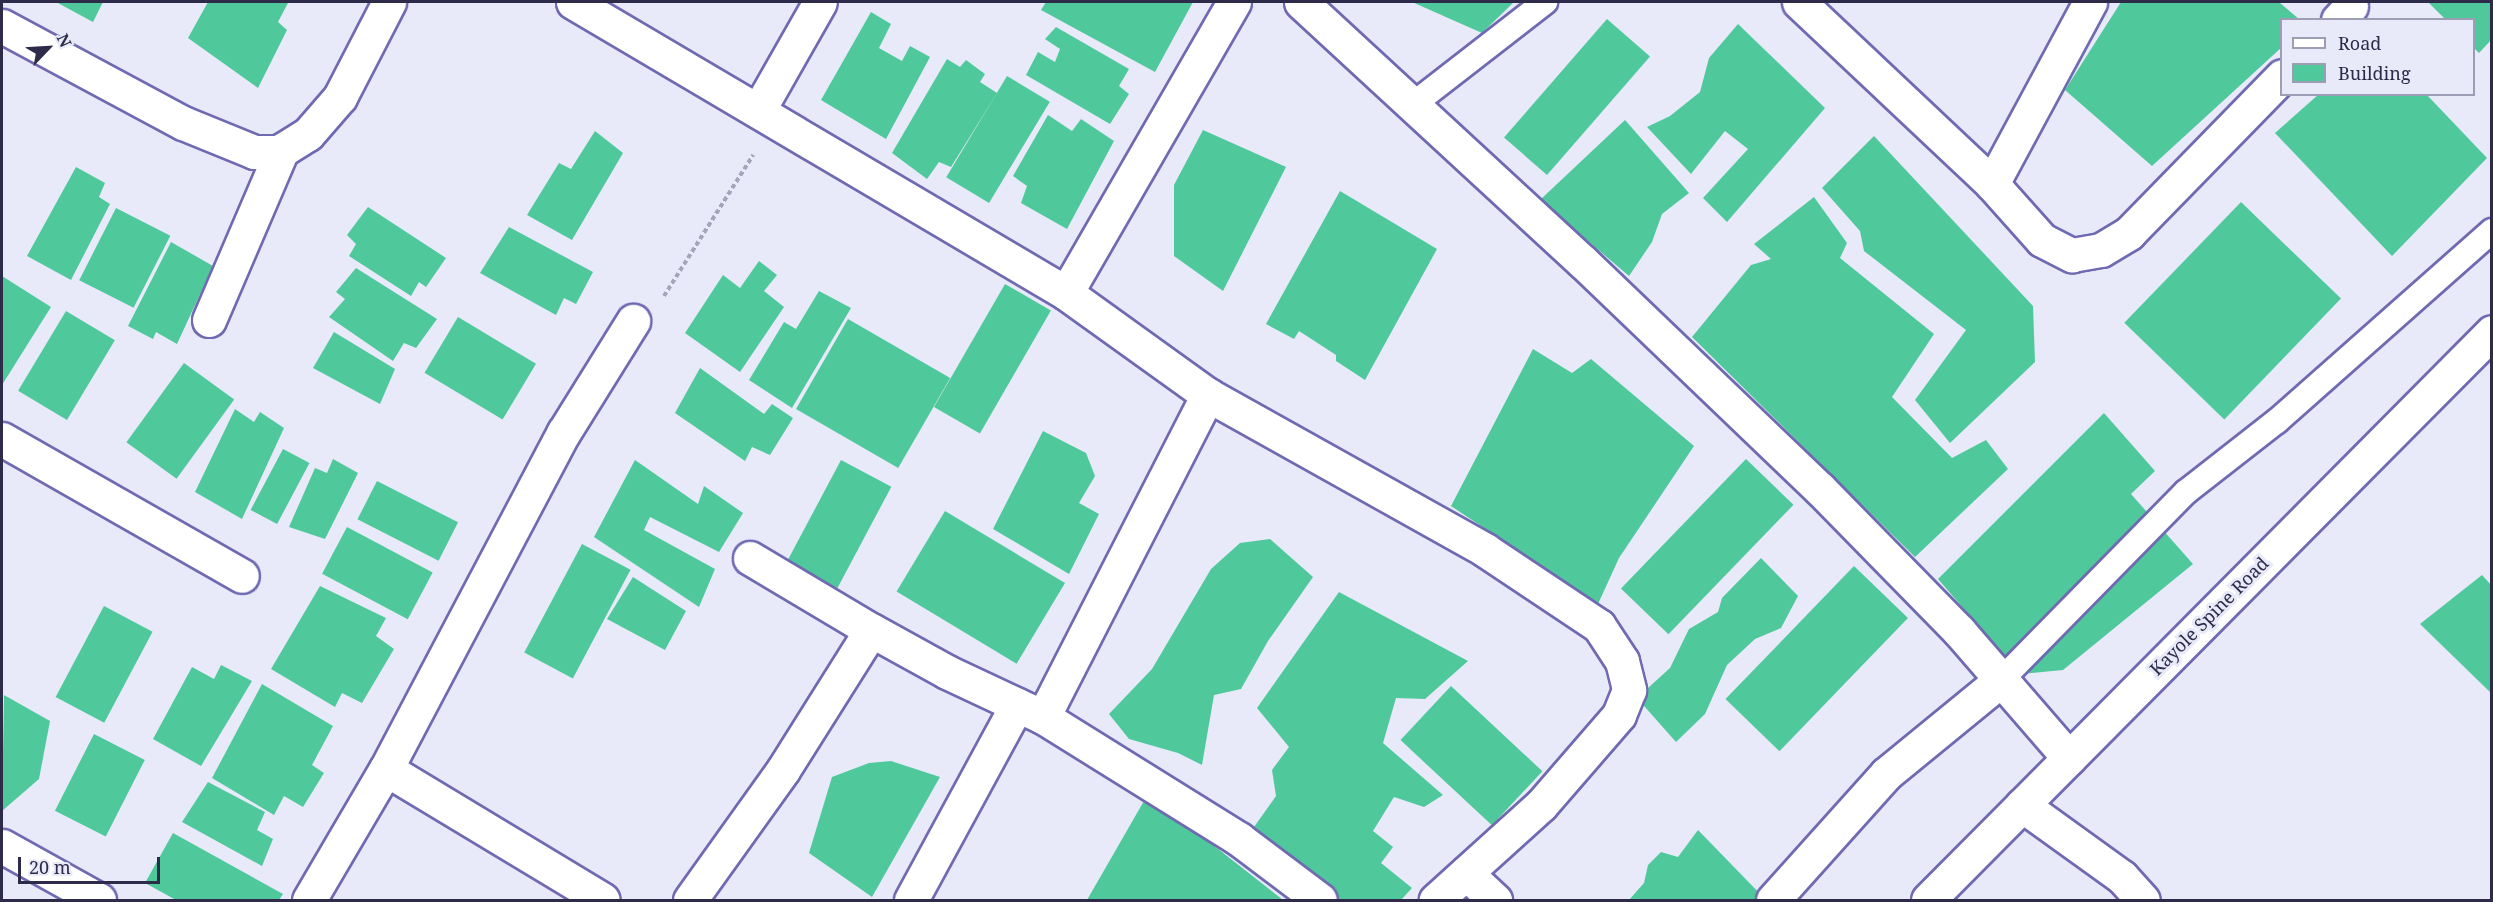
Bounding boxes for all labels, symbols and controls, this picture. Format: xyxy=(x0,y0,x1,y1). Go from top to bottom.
north arrow xyxy=(18,18,78,78)
legend xyxy=(2280,18,2475,96)
text: N xyxy=(52,30,77,51)
text: Road xyxy=(2338,31,2381,55)
text: Building xyxy=(2338,61,2411,85)
street label: Kayole Spine Road xyxy=(2145,552,2273,680)
scale bar xyxy=(21,845,164,883)
text: 20 m xyxy=(29,855,71,879)

